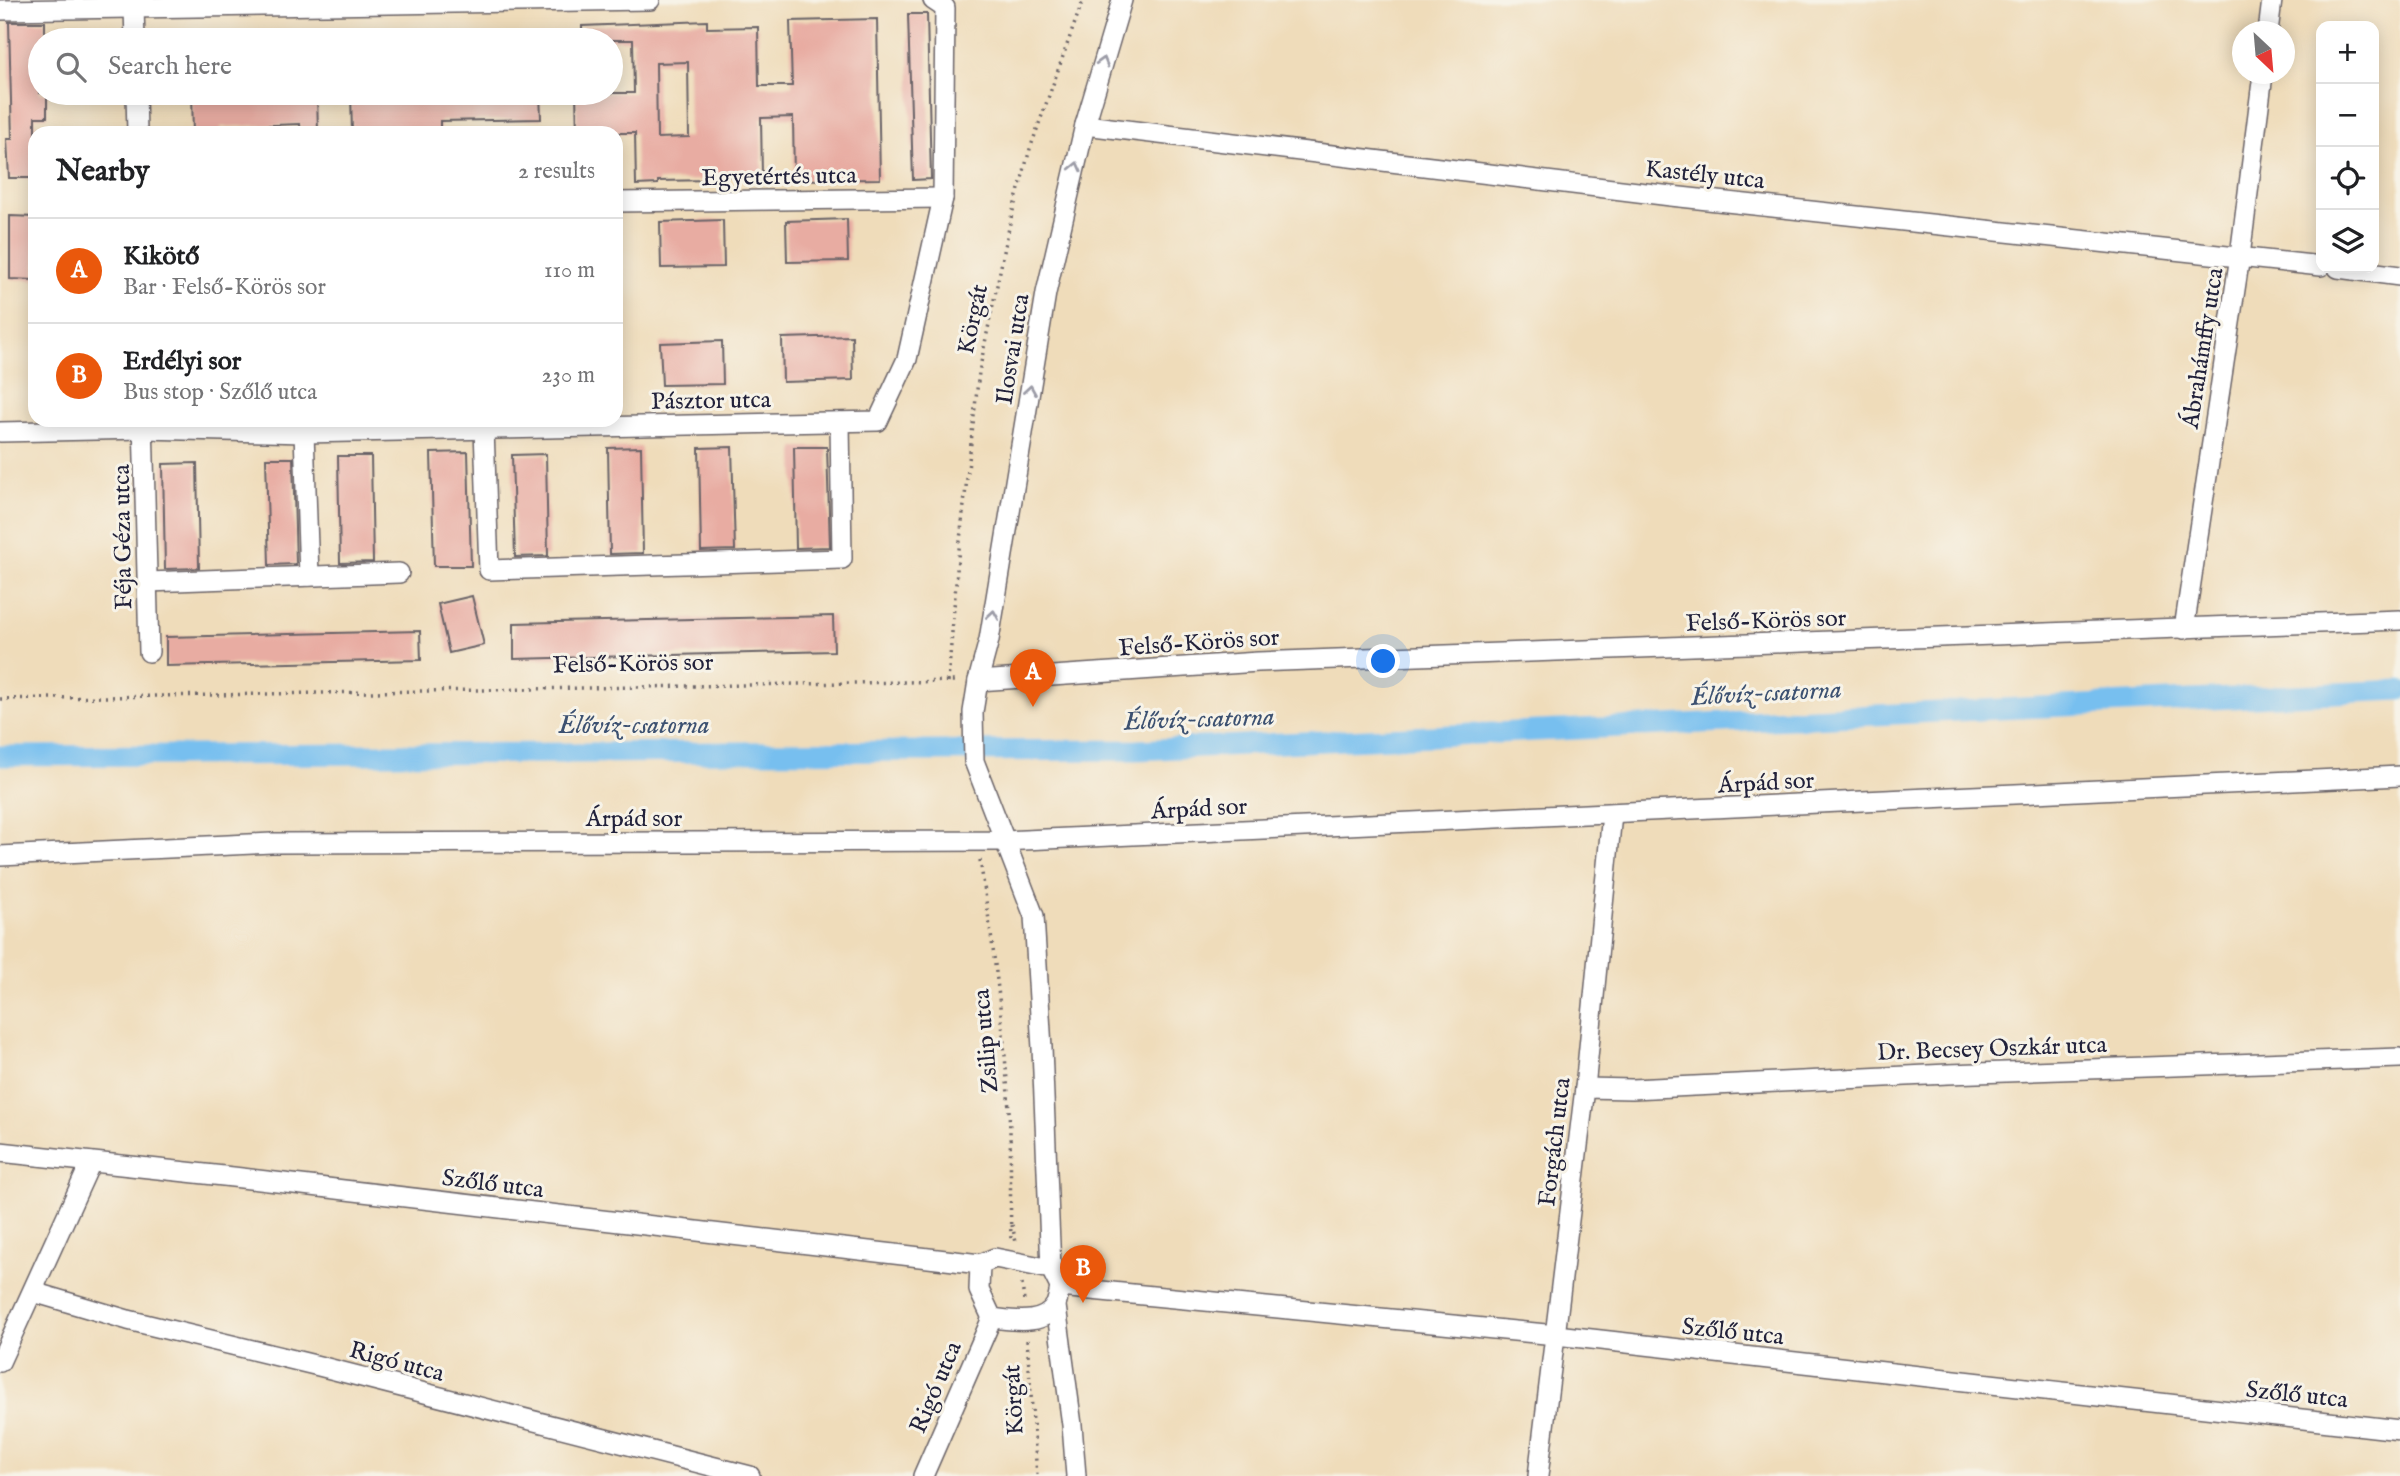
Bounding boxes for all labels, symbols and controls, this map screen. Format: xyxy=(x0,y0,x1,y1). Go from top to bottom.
north arrow xyxy=(2232,21,2295,84)
map controls xyxy=(2316,21,2379,273)
button: + xyxy=(2316,21,2379,84)
search box xyxy=(28,28,623,105)
icon: search xyxy=(52,48,90,86)
text: Search here xyxy=(108,50,232,83)
one-way arrow xyxy=(1095,57,1110,69)
button: − xyxy=(2316,84,2379,147)
button: locate xyxy=(2316,147,2379,210)
text: Nearby xyxy=(56,153,149,191)
street label: Kastély utca xyxy=(1643,154,1767,197)
text: 2 results xyxy=(518,157,595,186)
street label: Egyetértés utca xyxy=(701,161,858,194)
one-way arrow xyxy=(1068,162,1082,174)
button: layers xyxy=(2316,210,2379,273)
text: Kikötő xyxy=(123,240,199,273)
text: A xyxy=(71,256,87,285)
text: 110 m xyxy=(544,256,595,285)
street label: Ábrahámffy utca xyxy=(2175,265,2232,432)
text: Bar · Felső-Körös sor xyxy=(123,273,326,302)
street label: Körgát xyxy=(951,282,996,357)
street label: Ilosvai utca xyxy=(989,291,1038,407)
text: Erdélyi sor xyxy=(123,345,241,378)
text: B xyxy=(71,361,87,390)
text: 230 m xyxy=(542,361,595,390)
text: Bus stop · Szőlő utca xyxy=(123,378,317,407)
one-way arrow xyxy=(1022,384,1037,396)
street label: Pásztor utca xyxy=(651,385,772,418)
street label: Féja Géza utca xyxy=(107,463,140,610)
street label: Felső-Körös sor xyxy=(1685,603,1847,640)
one-way arrow xyxy=(985,609,1000,621)
street label: Felső-Körös sor xyxy=(1118,622,1281,665)
your location xyxy=(1366,644,1400,678)
street label: Felső-Körös sor xyxy=(552,648,714,681)
pin: A xyxy=(1010,649,1056,707)
water label: Élővíz-csatorna xyxy=(1689,673,1842,714)
water label: Élővíz-csatorna xyxy=(1122,700,1275,739)
water label: Élővíz-csatorna xyxy=(557,709,710,742)
street label: Árpád sor xyxy=(1716,765,1815,802)
street label: Árpád sor xyxy=(1149,791,1248,828)
street label: Árpád sor xyxy=(585,804,682,835)
street label: Zsilip utca xyxy=(966,987,1006,1094)
street label: Dr. Becsey Oszkár utca xyxy=(1877,1030,2108,1069)
street label: Forgách utca xyxy=(1532,1075,1579,1208)
street label: Szőlő utca xyxy=(440,1163,546,1206)
pin: B xyxy=(1060,1245,1106,1303)
street label: Szőlő utca xyxy=(1680,1312,1786,1353)
street label: Rigó utca xyxy=(346,1335,448,1390)
street label: Rigó utca xyxy=(903,1336,970,1438)
street label: Körgát xyxy=(997,1364,1032,1436)
street label: Szőlő utca xyxy=(2244,1375,2350,1416)

